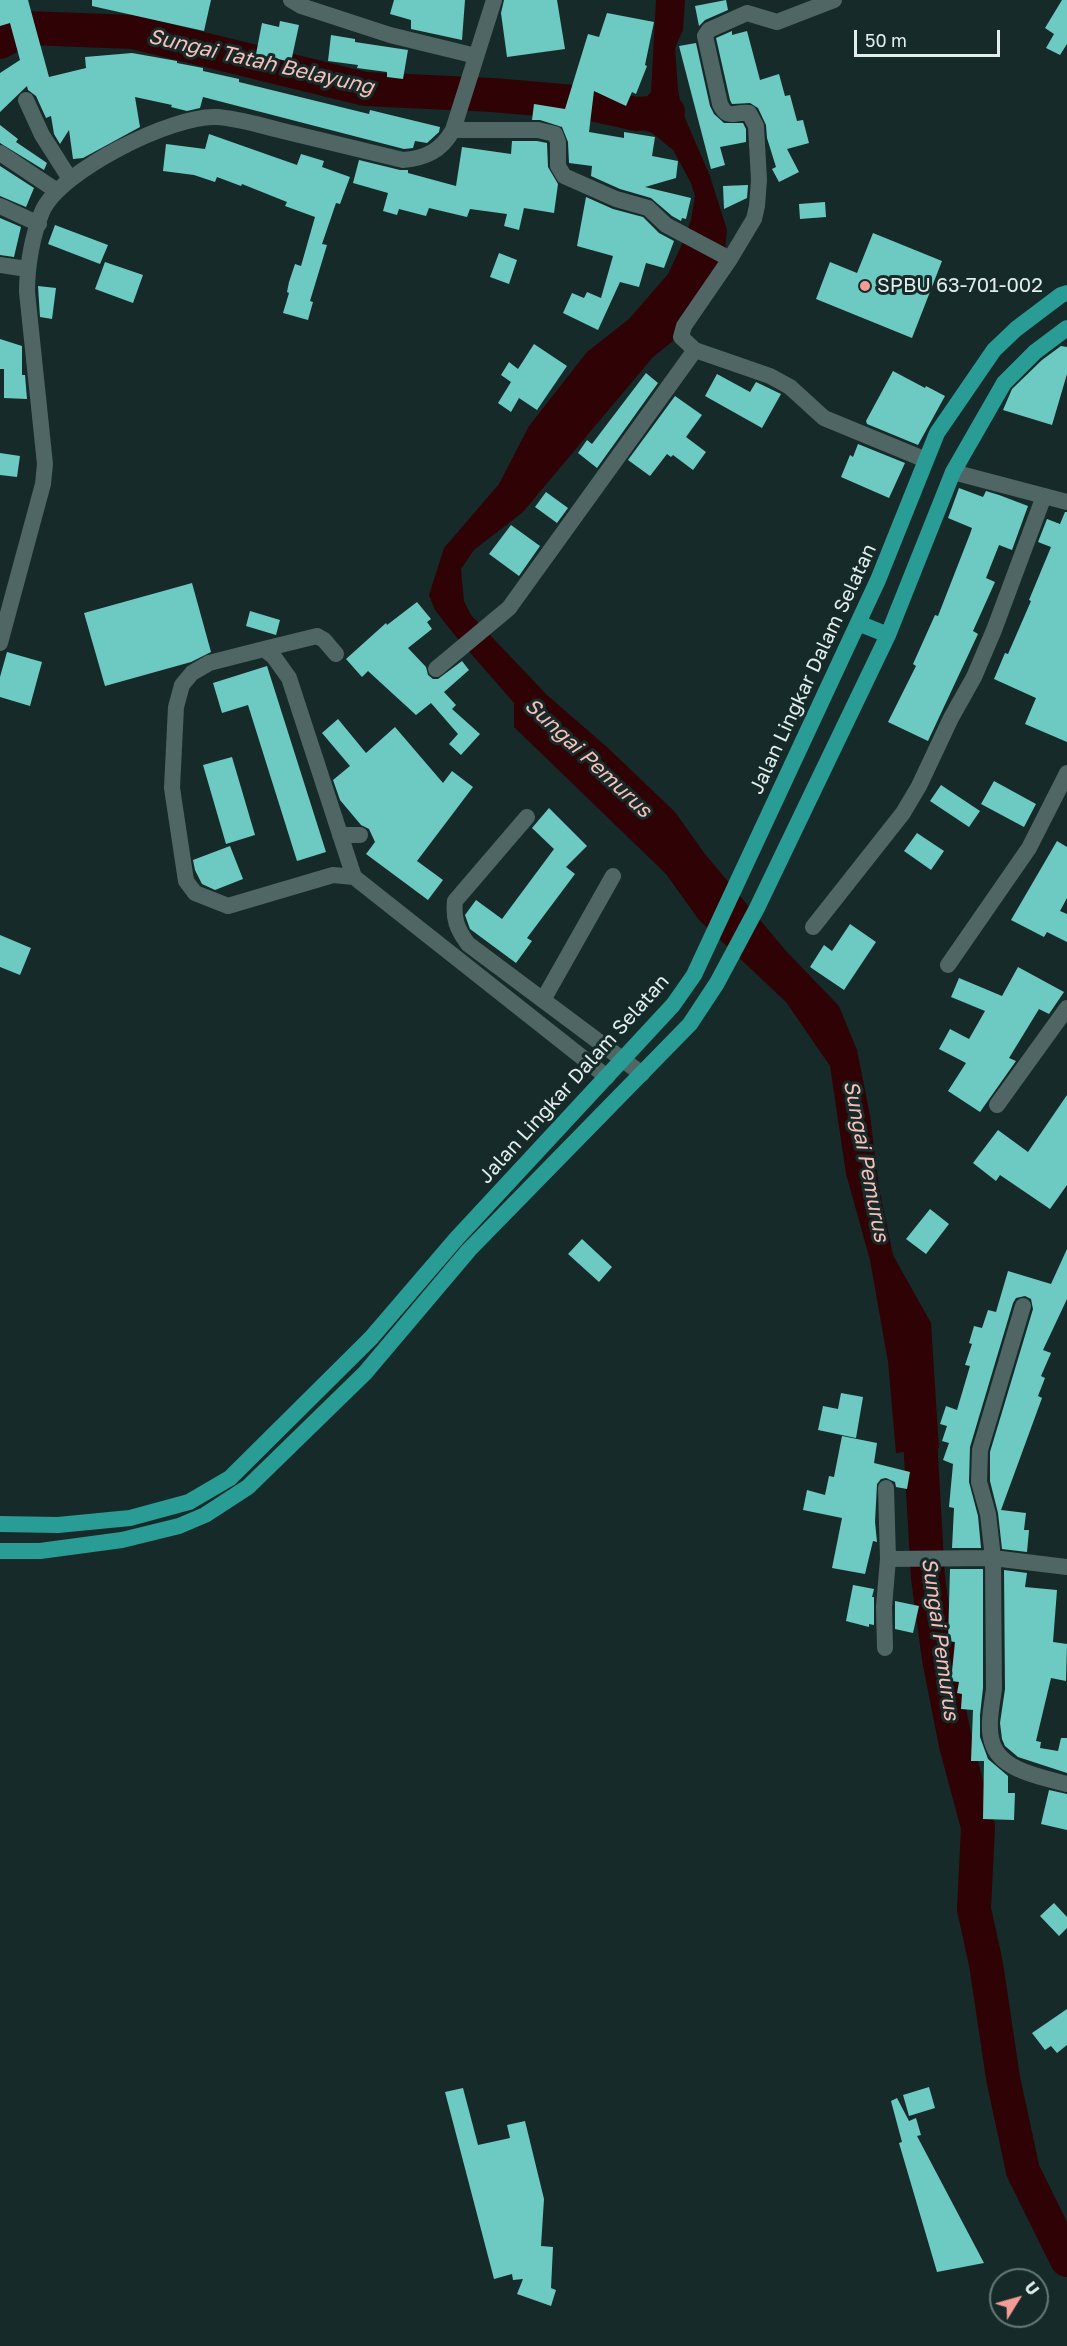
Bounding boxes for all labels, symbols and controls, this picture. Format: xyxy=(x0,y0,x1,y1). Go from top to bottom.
scale bar xyxy=(857,18,1002,56)
water label: Sungai Tatah Belayung xyxy=(146,24,376,100)
text: 50 m xyxy=(865,29,907,51)
place label: SPBU 63-701-002 xyxy=(877,274,1043,298)
marker: SPBU 63-701-002 xyxy=(858,279,872,293)
street label: Jalan Lingkar Dalam Selatan xyxy=(744,540,882,798)
water label: Sungai Pemurus xyxy=(520,693,656,823)
street label: Jalan Lingkar Dalam Selatan xyxy=(474,969,674,1189)
water label: Sungai Pemurus xyxy=(838,1078,894,1244)
water label: Sungai Pemurus xyxy=(916,1556,964,1722)
north arrow xyxy=(989,2268,1049,2328)
text: U xyxy=(1020,2278,1043,2299)

